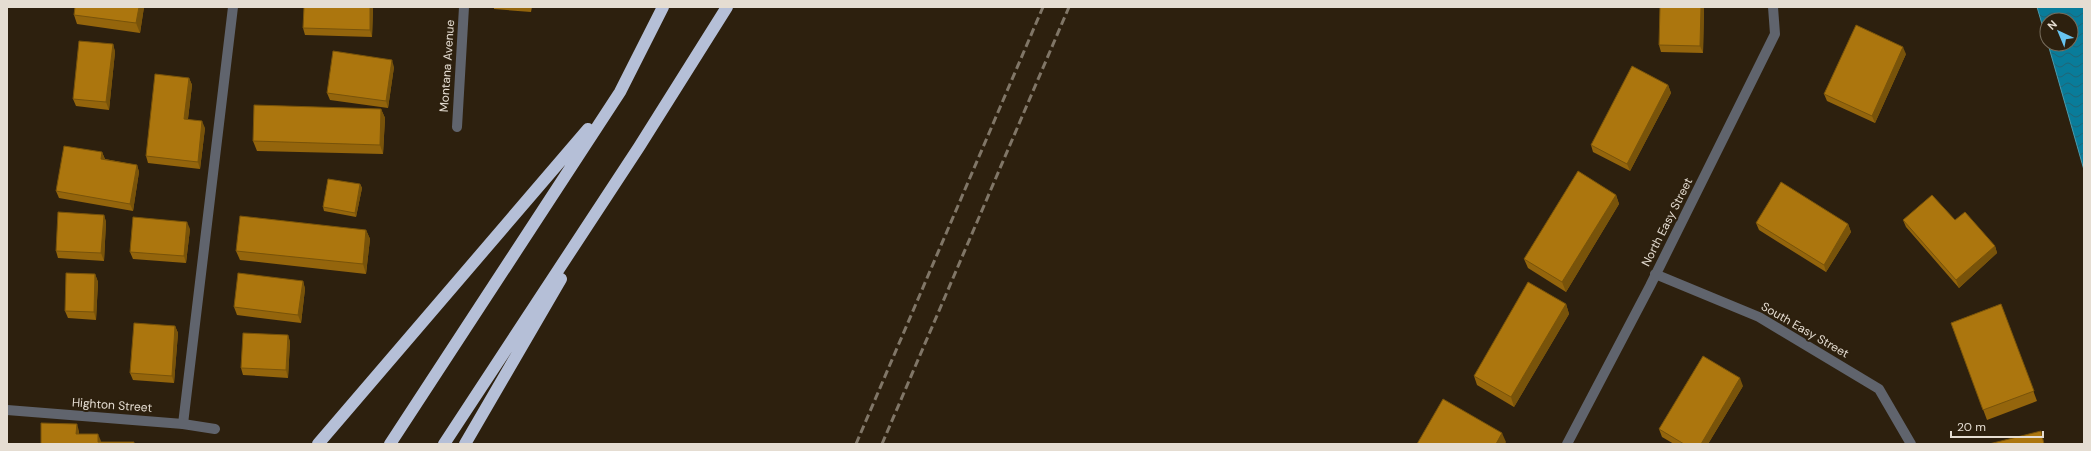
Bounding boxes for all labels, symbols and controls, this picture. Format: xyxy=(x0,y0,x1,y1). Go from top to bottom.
north arrow xyxy=(2039,12,2079,52)
text: N xyxy=(2044,17,2060,33)
street label: Montana Avenue xyxy=(436,19,458,113)
street label: North Easy Street xyxy=(1638,175,1696,269)
street label: South Easy Street xyxy=(1758,298,1852,362)
street label: Highton Street xyxy=(71,394,153,416)
scale bar xyxy=(1951,413,2043,439)
text: 20 m xyxy=(1957,419,1986,435)

